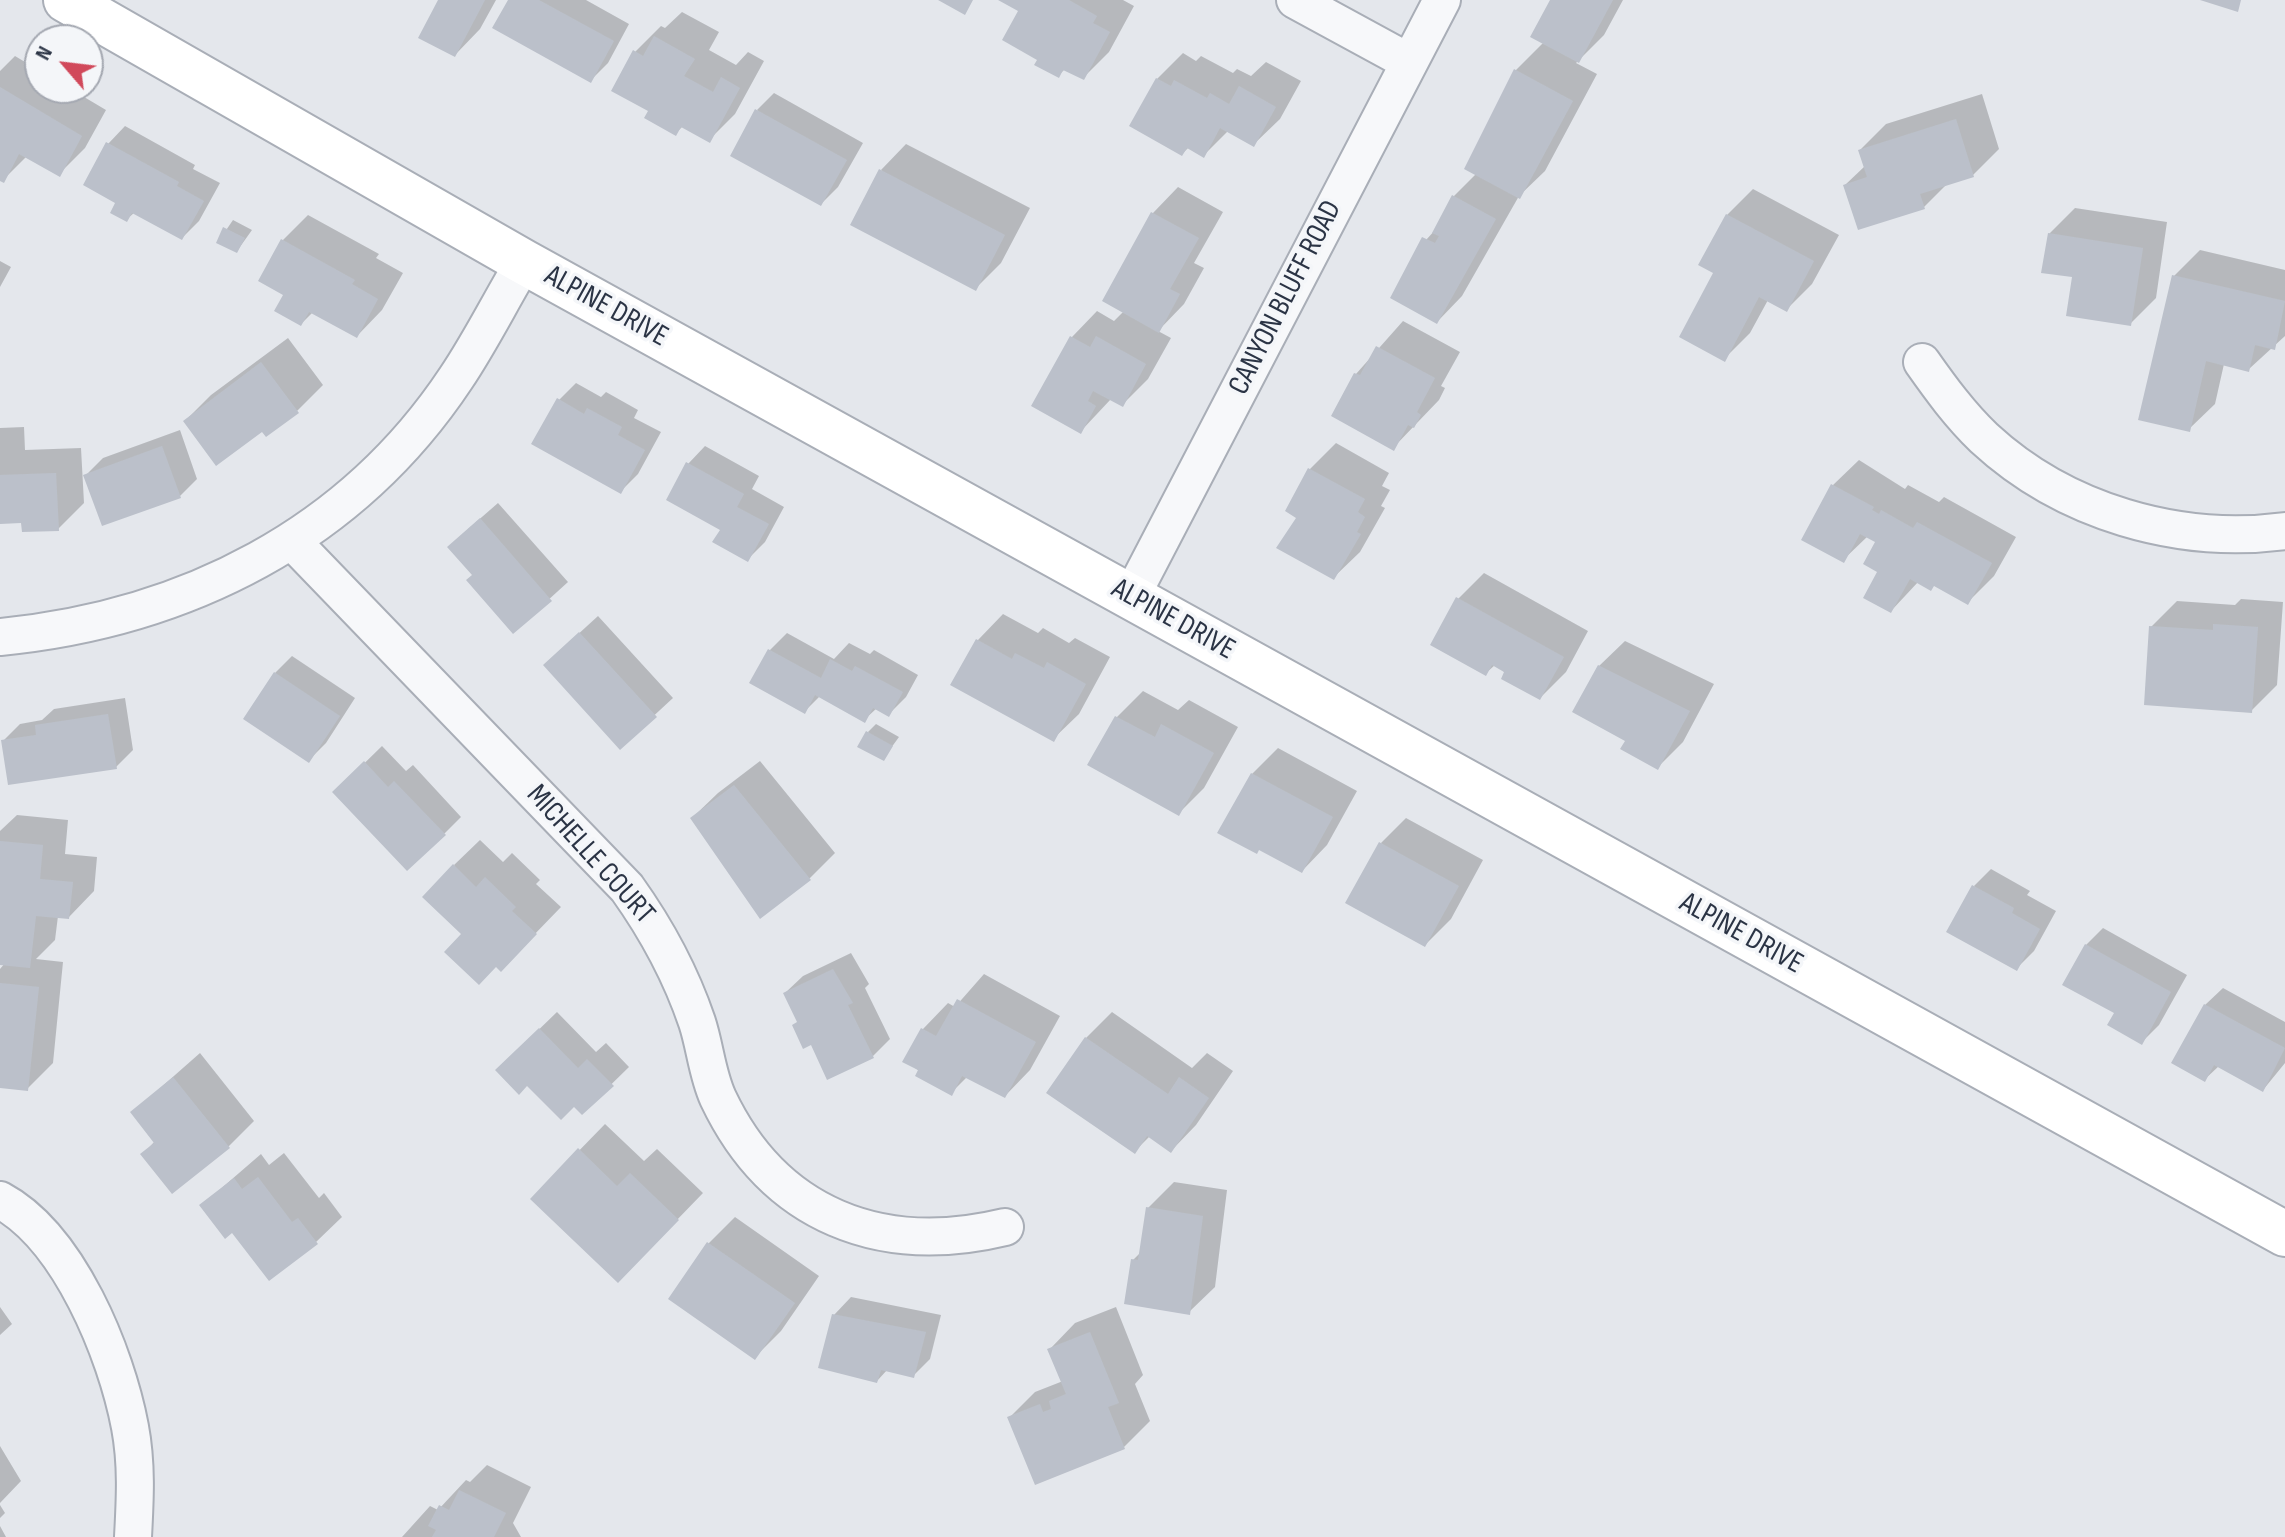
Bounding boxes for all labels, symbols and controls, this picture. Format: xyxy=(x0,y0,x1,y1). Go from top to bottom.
north arrow xyxy=(24,24,104,104)
text: N xyxy=(29,42,59,65)
street label: CANYON BLUFF ROAD xyxy=(1222,195,1350,401)
street label: ALPINE DRIVE xyxy=(538,258,674,356)
street label: ALPINE DRIVE xyxy=(1105,571,1241,669)
street label: MICHELLE COURT xyxy=(518,778,662,932)
street label: ALPINE DRIVE xyxy=(1673,885,1809,983)

